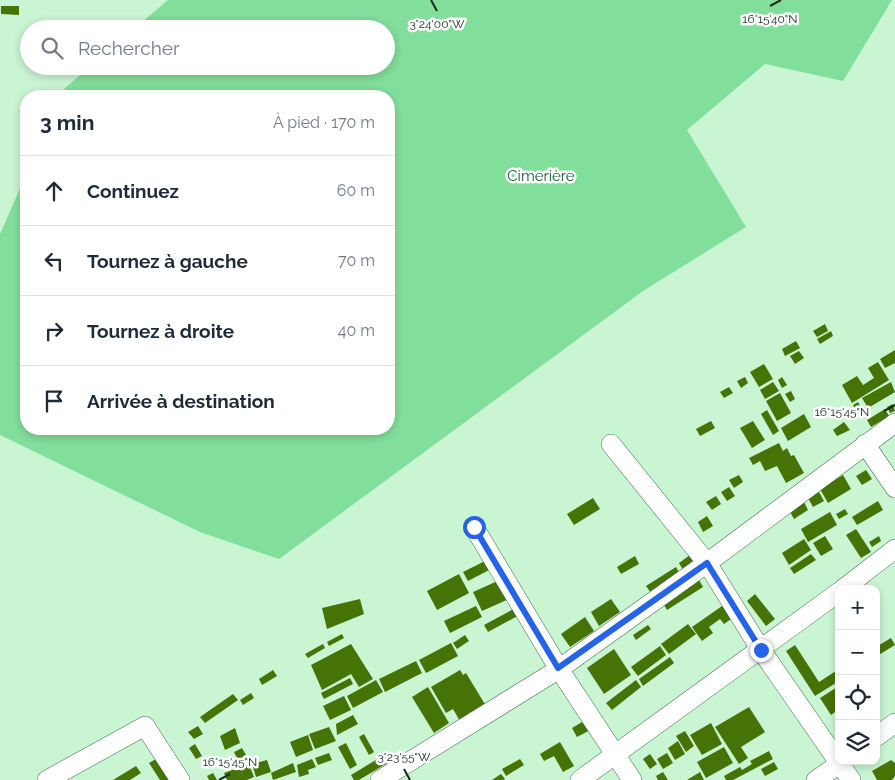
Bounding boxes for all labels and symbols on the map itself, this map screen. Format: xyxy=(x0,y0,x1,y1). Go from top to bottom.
text: 16°15'40"N xyxy=(742,12,798,26)
text: 3°24'00"W xyxy=(409,17,465,31)
park label: Cimerière xyxy=(507,167,575,185)
text: 16°15'45"N xyxy=(815,405,869,419)
route start xyxy=(463,516,486,539)
route end xyxy=(750,639,773,662)
text: 3°23'55"W xyxy=(377,750,431,764)
text: 16°15'45"N xyxy=(203,755,257,769)

